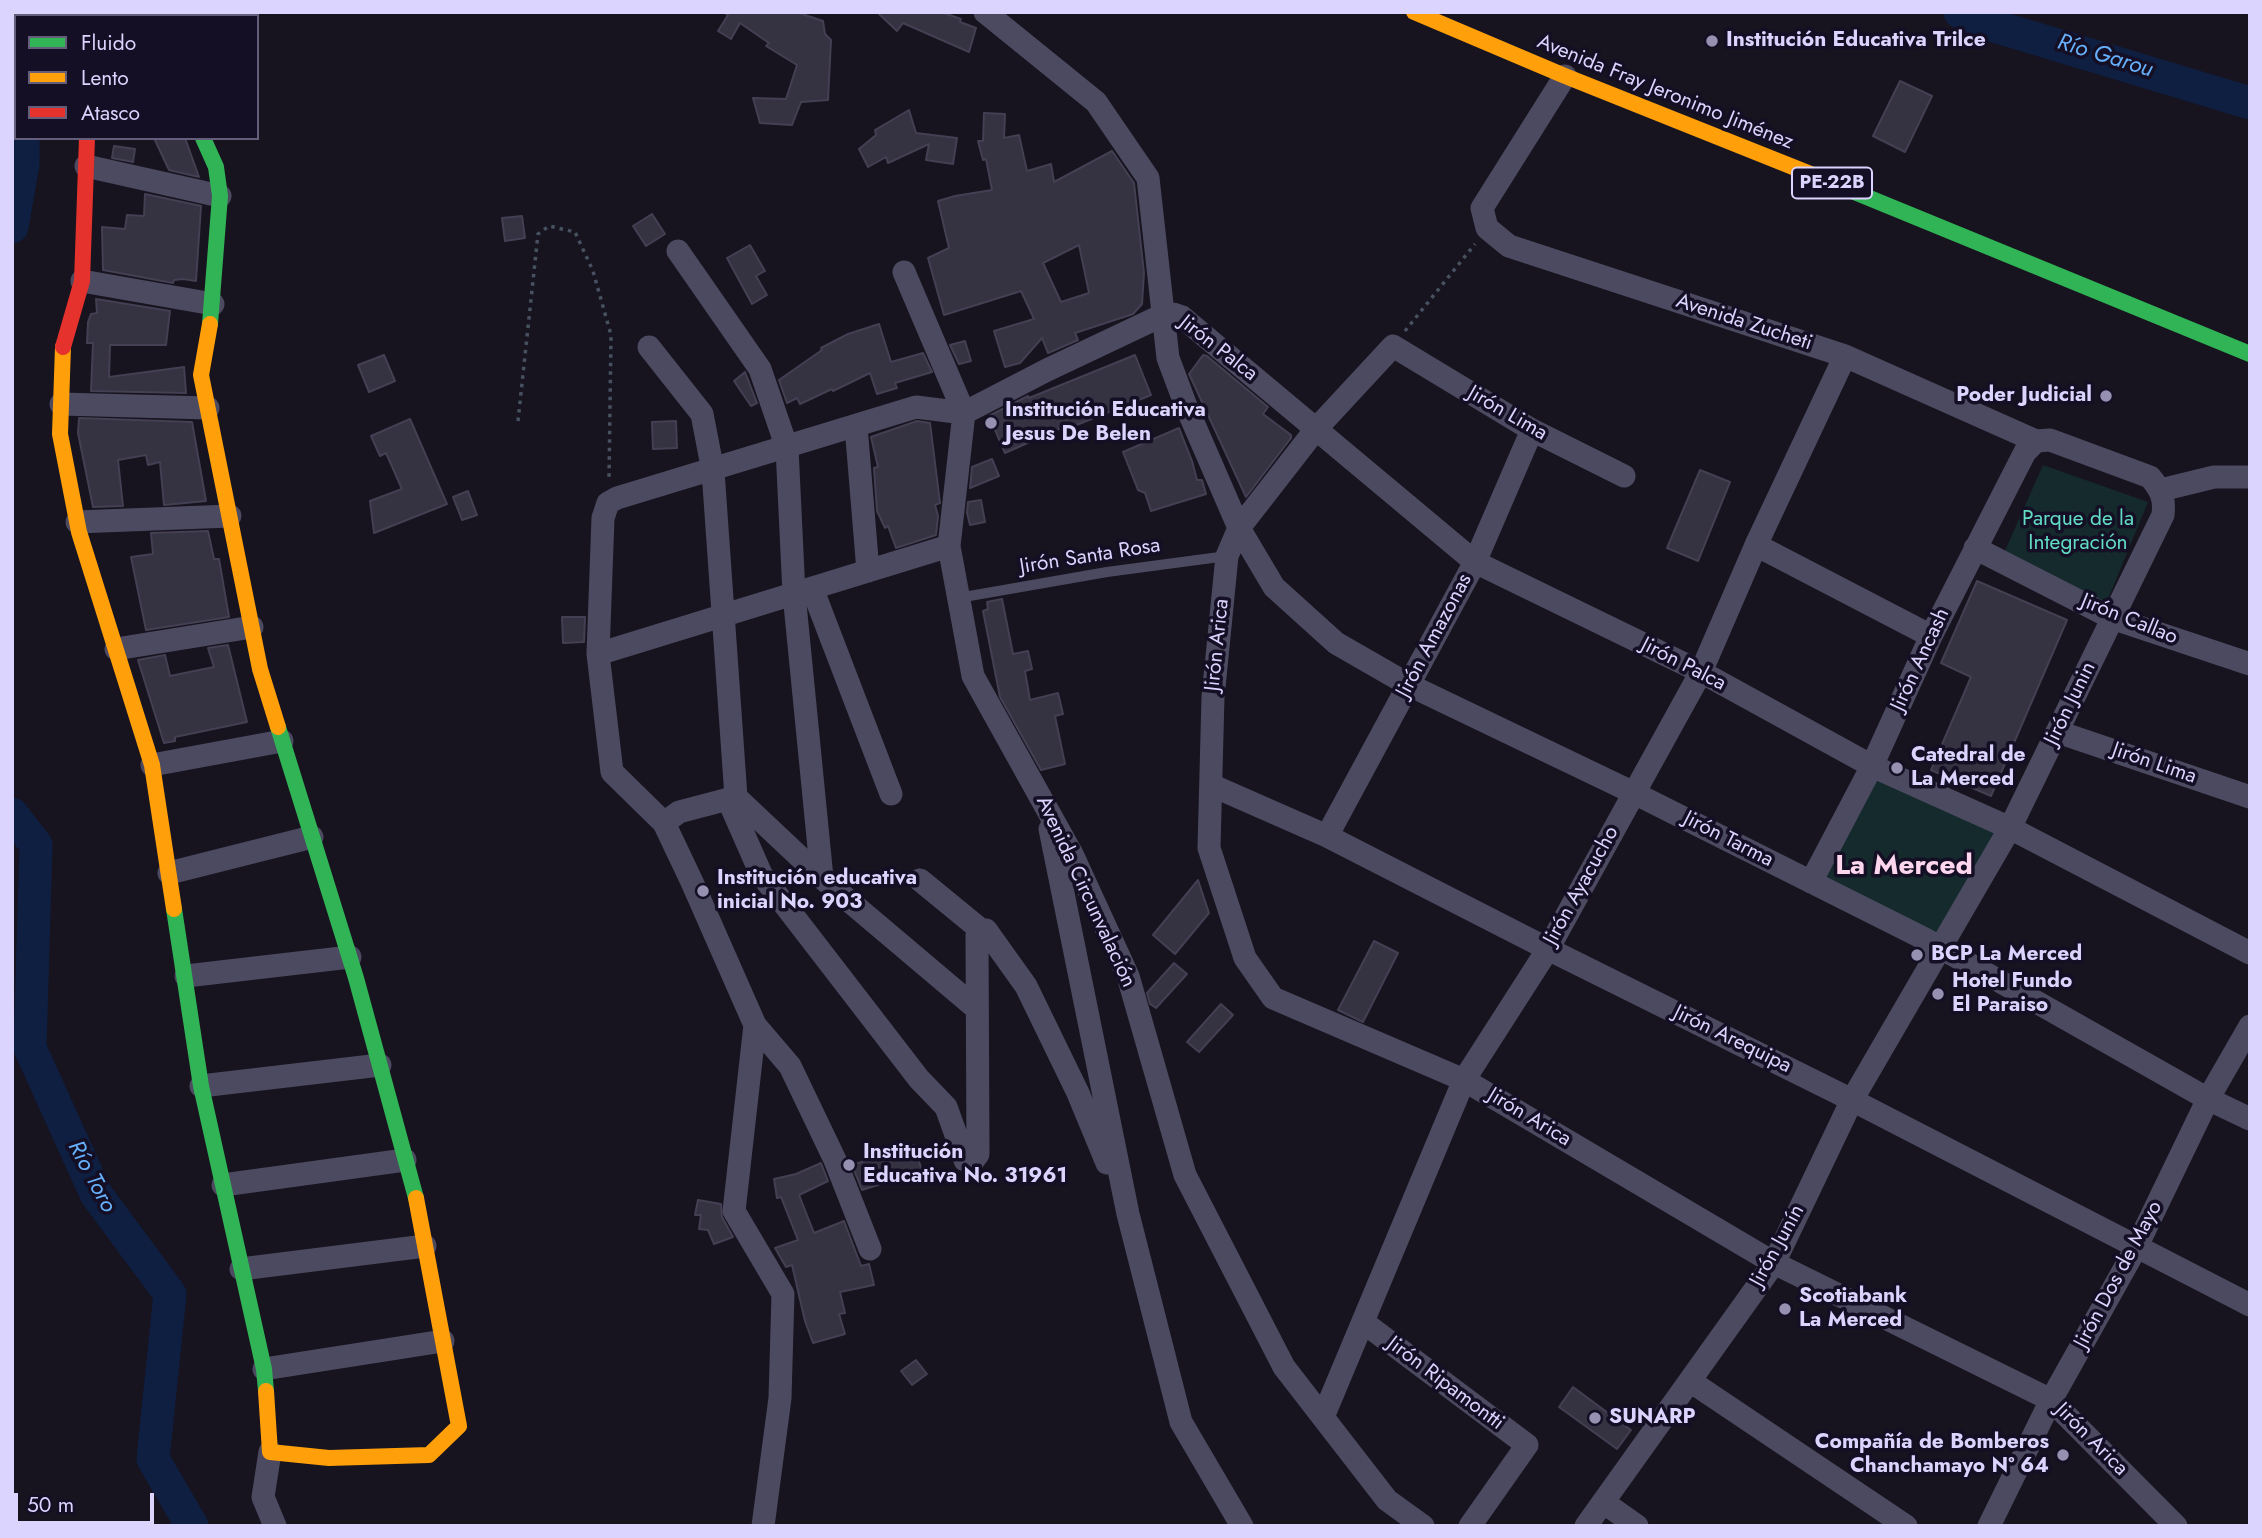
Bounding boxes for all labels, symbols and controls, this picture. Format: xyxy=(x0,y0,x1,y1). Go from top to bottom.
legend xyxy=(14,14,259,140)
text: Fluido xyxy=(81,28,136,58)
place label: Institución Educativa Trilce xyxy=(1726,28,1986,54)
water label: Río Garou xyxy=(2054,29,2156,85)
street label: Avenida Fray Jeronimo Jiménez xyxy=(1533,30,1797,156)
marker: Institución Educativa Trilce xyxy=(1704,33,1720,49)
text: Lento xyxy=(81,63,129,93)
text: Atasco xyxy=(81,98,140,128)
road number: PE-22B xyxy=(1792,168,1872,198)
street label: Avenida Zucheti xyxy=(1673,289,1815,357)
street label: Jirón Palca xyxy=(1174,311,1262,387)
street label: Jirón Lima xyxy=(1463,381,1551,447)
place label: Poder Judicial xyxy=(1956,383,2092,409)
marker: Poder Judicial xyxy=(2098,388,2114,404)
place label: Institución Educativa Jesus De Belen xyxy=(1005,398,1206,448)
marker: Institución Educativa Jesus De Belen xyxy=(983,415,999,431)
park label: Parque de la Integración xyxy=(2022,507,2134,557)
street label: Jirón Santa Rosa xyxy=(1018,533,1162,581)
street label: Jirón Amazonas xyxy=(1392,570,1478,702)
street label: Jirón Callao xyxy=(2077,589,2181,651)
street label: Jirón Arica xyxy=(1201,598,1235,692)
street label: Jirón Ancash xyxy=(1886,605,1956,715)
street label: Jirón Palca xyxy=(1636,633,1730,697)
street label: Jirón Junin xyxy=(2040,658,2102,750)
street label: Jirón Lima xyxy=(2108,738,2200,790)
place label: Catedral de La Merced xyxy=(1911,743,2026,793)
marker: Catedral de La Merced xyxy=(1889,760,1905,776)
street label: Avenida Circunvalación xyxy=(1030,792,1140,992)
street label: Jirón Tarma xyxy=(1679,807,1777,873)
street label: Jirón Ayacucho xyxy=(1539,822,1625,950)
district label: La Merced xyxy=(1835,850,1973,884)
place label: Institución educativa inicial No. 903 xyxy=(717,866,917,916)
marker: Institución educativa inicial No. 903 xyxy=(695,883,711,899)
place label: BCP La Merced xyxy=(1931,942,2082,968)
marker: BCP La Merced xyxy=(1909,947,1925,963)
place label: Hotel Fundo El Paraiso xyxy=(1952,969,2072,1019)
marker: Hotel Fundo El Paraiso xyxy=(1930,986,1946,1002)
street label: Jirón Arequipa xyxy=(1669,1001,1795,1079)
street label: Jirón Arica xyxy=(1483,1083,1575,1153)
water label: Río Toro xyxy=(61,1136,121,1218)
place label: Institución Educativa No. 31961 xyxy=(863,1140,1067,1190)
marker: Institución Educativa No. 31961 xyxy=(841,1157,857,1173)
street label: Jirón Dos de Mayo xyxy=(2070,1197,2168,1353)
street label: Jirón Junín xyxy=(1745,1201,1811,1291)
place label: Scotiabank La Merced xyxy=(1799,1284,1907,1334)
marker: Scotiabank La Merced xyxy=(1777,1301,1793,1317)
street label: Jirón Ripamontti xyxy=(1382,1332,1508,1436)
street label: Jirón Arica xyxy=(2049,1398,2133,1482)
place label: SUNARP xyxy=(1609,1405,1696,1431)
marker: SUNARP xyxy=(1587,1410,1603,1426)
place label: Compañía de Bomberos Chanchamayo Nº 64 xyxy=(1815,1430,2049,1480)
marker: Compañía de Bomberos Chanchamayo Nº 64 xyxy=(2055,1447,2071,1463)
scale bar xyxy=(18,1478,158,1522)
text: 50 m xyxy=(27,1490,74,1520)

